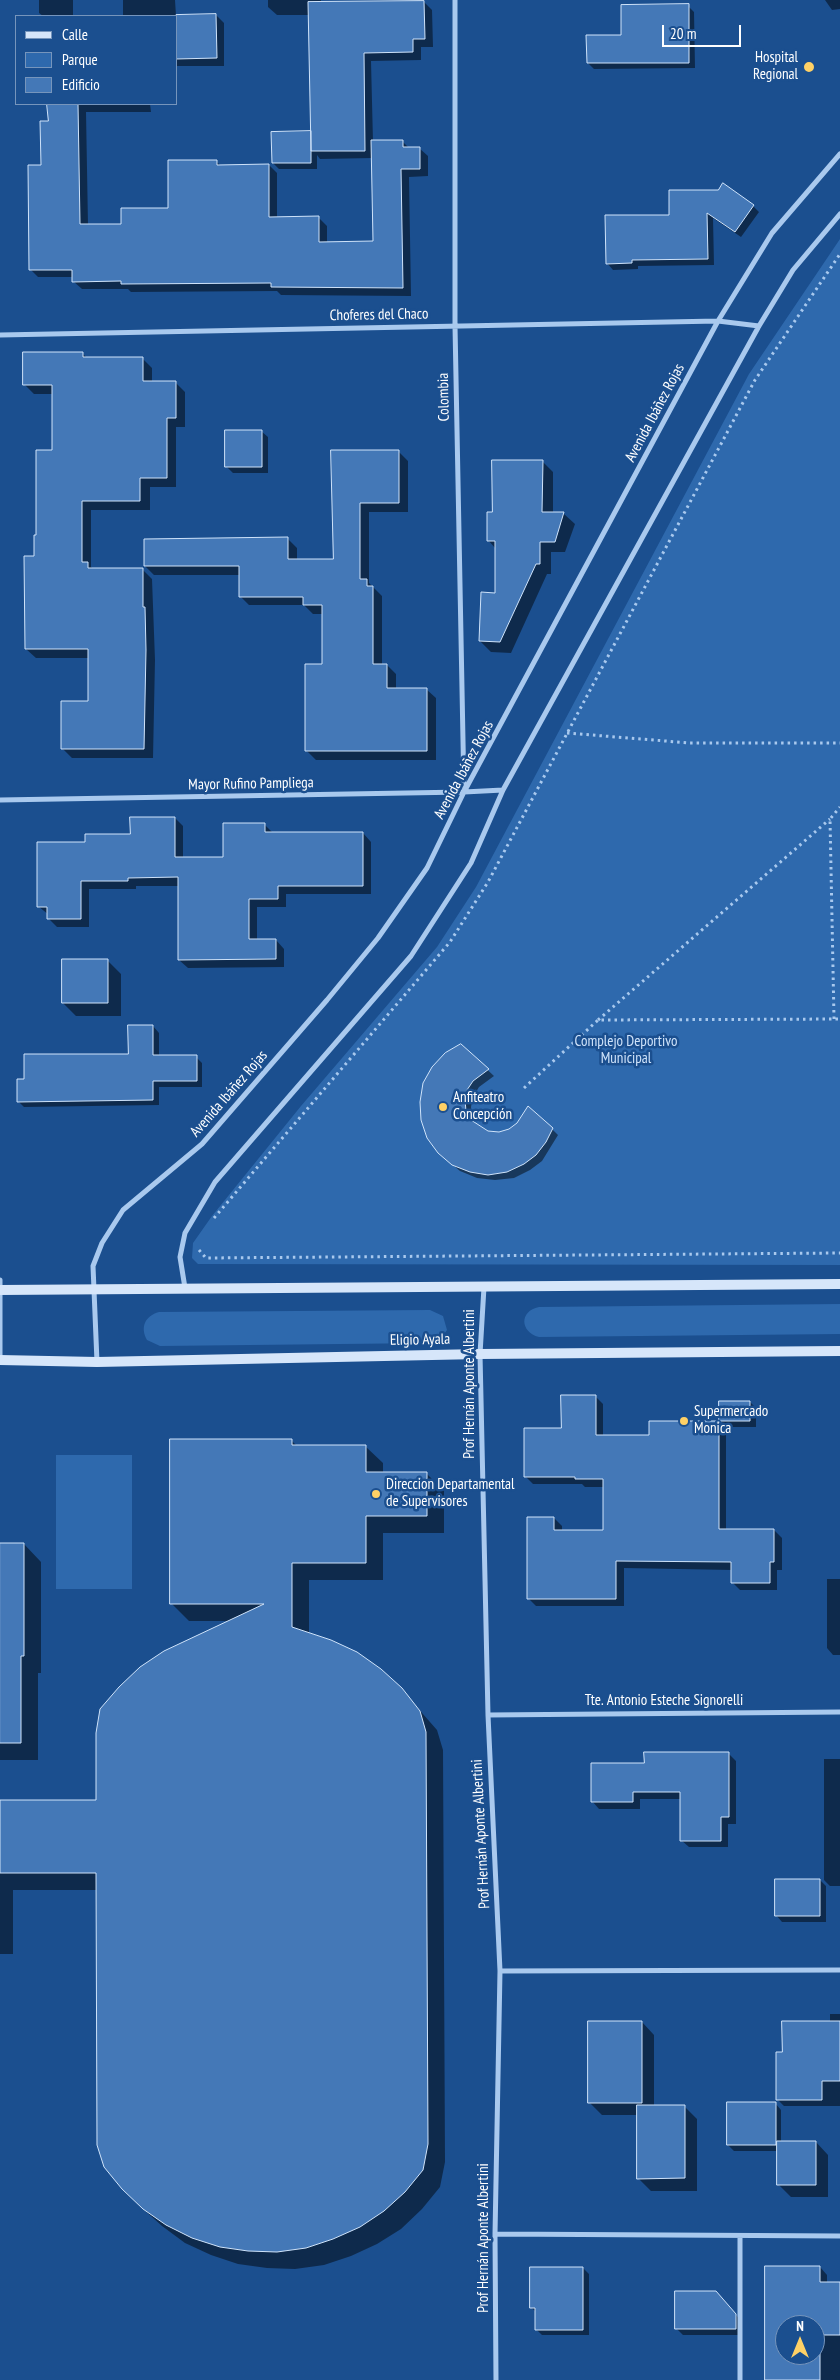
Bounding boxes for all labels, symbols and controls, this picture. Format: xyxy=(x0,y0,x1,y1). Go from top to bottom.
legend xyxy=(15,15,178,105)
scale bar xyxy=(665,15,744,47)
text: 20 m xyxy=(670,24,696,43)
text: Calle xyxy=(62,25,88,44)
place label: Hospital Regional xyxy=(753,49,798,84)
text: Parque xyxy=(62,50,98,69)
marker: Hospital Regional xyxy=(802,60,816,74)
text: Edificio xyxy=(62,75,100,94)
street label: Choferes del Chaco xyxy=(330,305,428,325)
street label: Avenida Ibáñez Rojas xyxy=(622,361,688,465)
street label: Colombia xyxy=(435,373,453,421)
street label: Avenida Ibáñez Rojas xyxy=(431,718,497,822)
street label: Mayor Rufino Pampliega xyxy=(188,774,314,794)
park label: Complejo Deportivo Municipal xyxy=(574,1033,678,1068)
street label: Avenida Ibáñez Rojas xyxy=(187,1047,271,1141)
place label: Anfiteatro Concepción xyxy=(453,1089,512,1124)
marker: Anfiteatro Concepción xyxy=(437,1101,449,1113)
street label: Prof Hernán Aponte Albertini xyxy=(461,1309,479,1459)
street label: Eligio Ayala xyxy=(390,1330,450,1350)
place label: Supermercado Monica xyxy=(694,1403,768,1438)
marker: Supermercado Monica xyxy=(678,1415,690,1427)
place label: Direccion Departamental de Supervisores xyxy=(386,1476,515,1511)
marker: Direccion Departamental de Supervisores xyxy=(370,1488,382,1500)
street label: Tte. Antonio Esteche Signorelli xyxy=(585,1692,743,1710)
street label: Prof Hernán Aponte Albertini xyxy=(468,1759,494,1909)
street label: Prof Hernán Aponte Albertini xyxy=(475,2163,493,2313)
north arrow xyxy=(775,2315,825,2365)
text: N xyxy=(796,2317,804,2335)

